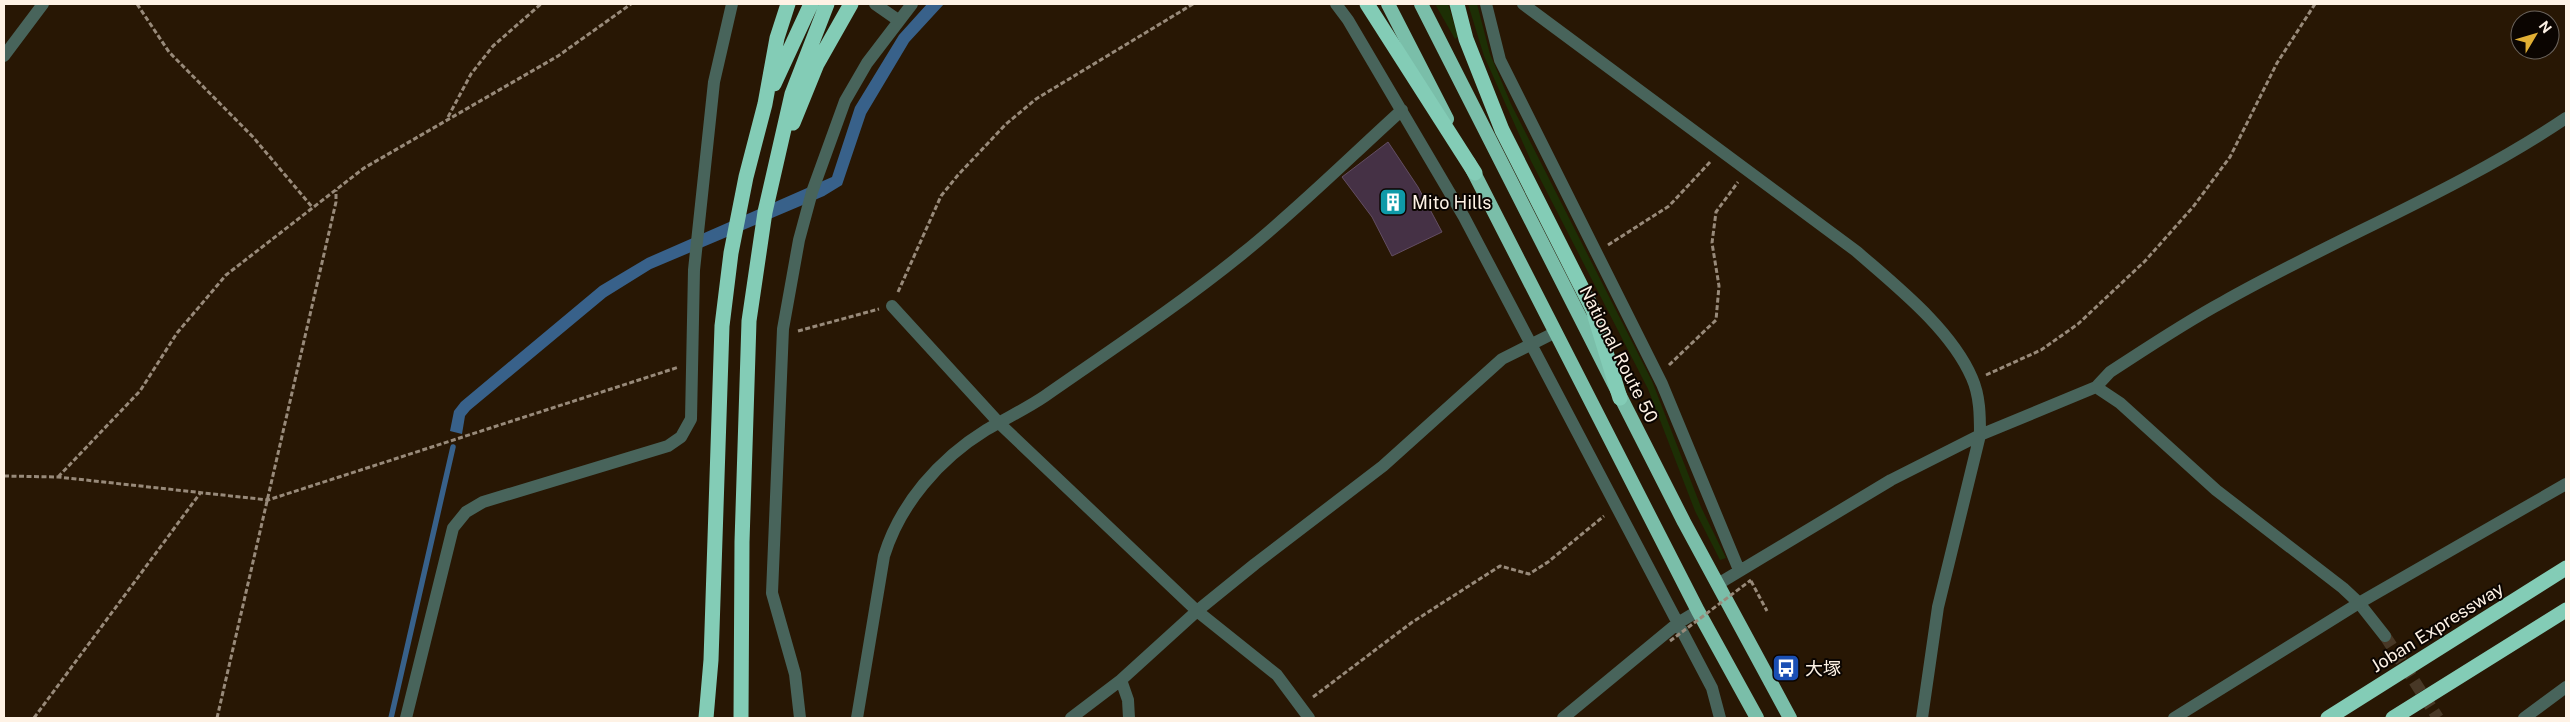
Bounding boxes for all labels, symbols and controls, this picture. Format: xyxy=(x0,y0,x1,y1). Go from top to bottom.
north arrow xyxy=(2510,10,2560,60)
text: N xyxy=(2536,18,2555,36)
building icon: Mito Hills xyxy=(1378,187,1408,217)
place label: Mito Hills xyxy=(1412,192,1491,213)
street label: National Route 50 xyxy=(1575,282,1663,426)
street label: Joban Expressway xyxy=(2367,577,2508,676)
bus stop icon: 大塚 xyxy=(1771,653,1801,683)
place label: 大塚 xyxy=(1805,658,1841,679)

